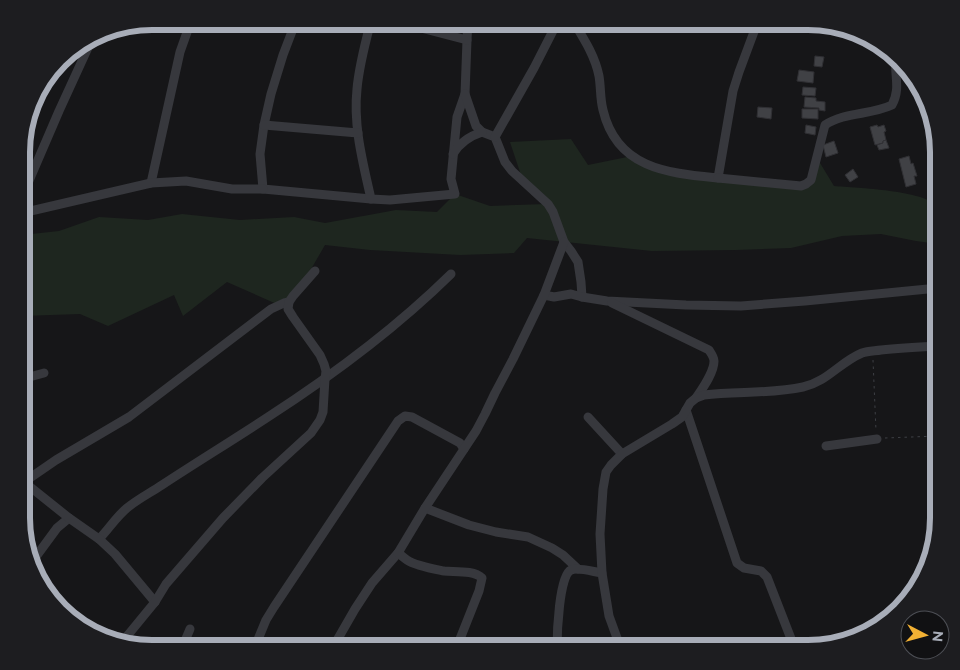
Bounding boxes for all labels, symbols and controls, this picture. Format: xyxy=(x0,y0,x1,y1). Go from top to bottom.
north arrow xyxy=(900,610,950,660)
text: N xyxy=(928,630,947,643)

